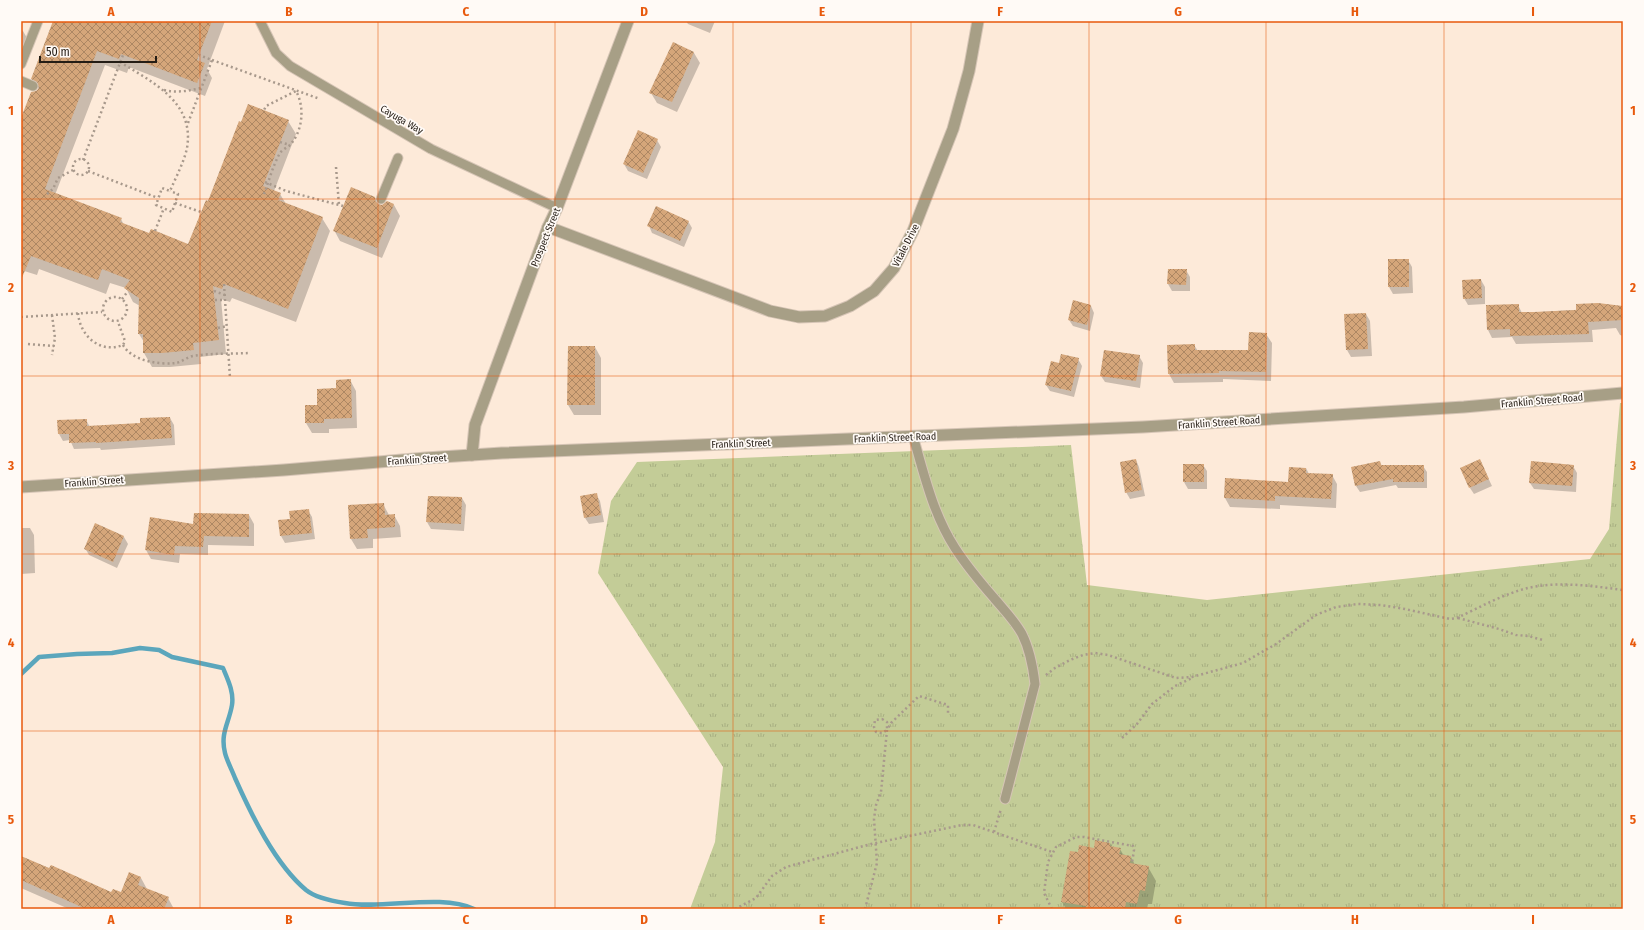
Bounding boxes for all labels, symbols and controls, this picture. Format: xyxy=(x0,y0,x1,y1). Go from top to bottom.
text: A xyxy=(106,4,115,19)
text: B xyxy=(285,4,293,19)
text: C xyxy=(463,4,470,19)
text: D xyxy=(640,4,648,19)
text: E xyxy=(819,4,825,19)
text: F xyxy=(997,4,1003,19)
text: G xyxy=(1174,4,1182,19)
text: H xyxy=(1351,4,1359,19)
text: I xyxy=(1531,4,1535,19)
scale bar xyxy=(40,38,156,64)
text: 50 m xyxy=(46,45,70,59)
text: 1 xyxy=(8,103,14,118)
street label: Cayuga Way xyxy=(378,103,426,137)
text: 1 xyxy=(1630,103,1636,118)
street label: Prospect Street xyxy=(529,205,563,269)
street label: Vitale Drive xyxy=(890,222,922,269)
text: 2 xyxy=(7,280,14,295)
text: 2 xyxy=(1629,280,1636,295)
street label: Franklin Street Road xyxy=(1500,391,1584,411)
street label: Franklin Street Road xyxy=(1178,414,1261,432)
street label: Franklin Street Road xyxy=(854,431,936,445)
street label: Franklin Street xyxy=(711,437,772,451)
street label: Franklin Street xyxy=(387,452,448,468)
text: 3 xyxy=(7,458,14,473)
text: 3 xyxy=(1629,458,1636,473)
street label: Franklin Street xyxy=(64,474,125,490)
text: 4 xyxy=(8,635,15,650)
text: 4 xyxy=(1630,635,1637,650)
text: 5 xyxy=(8,812,14,827)
text: 5 xyxy=(1630,812,1636,827)
text: A xyxy=(106,912,115,927)
text: B xyxy=(285,912,293,927)
text: C xyxy=(463,912,470,927)
text: D xyxy=(640,912,648,927)
text: E xyxy=(819,912,825,927)
text: F xyxy=(997,912,1003,927)
text: G xyxy=(1174,912,1182,927)
text: H xyxy=(1351,912,1359,927)
text: I xyxy=(1531,912,1535,927)

